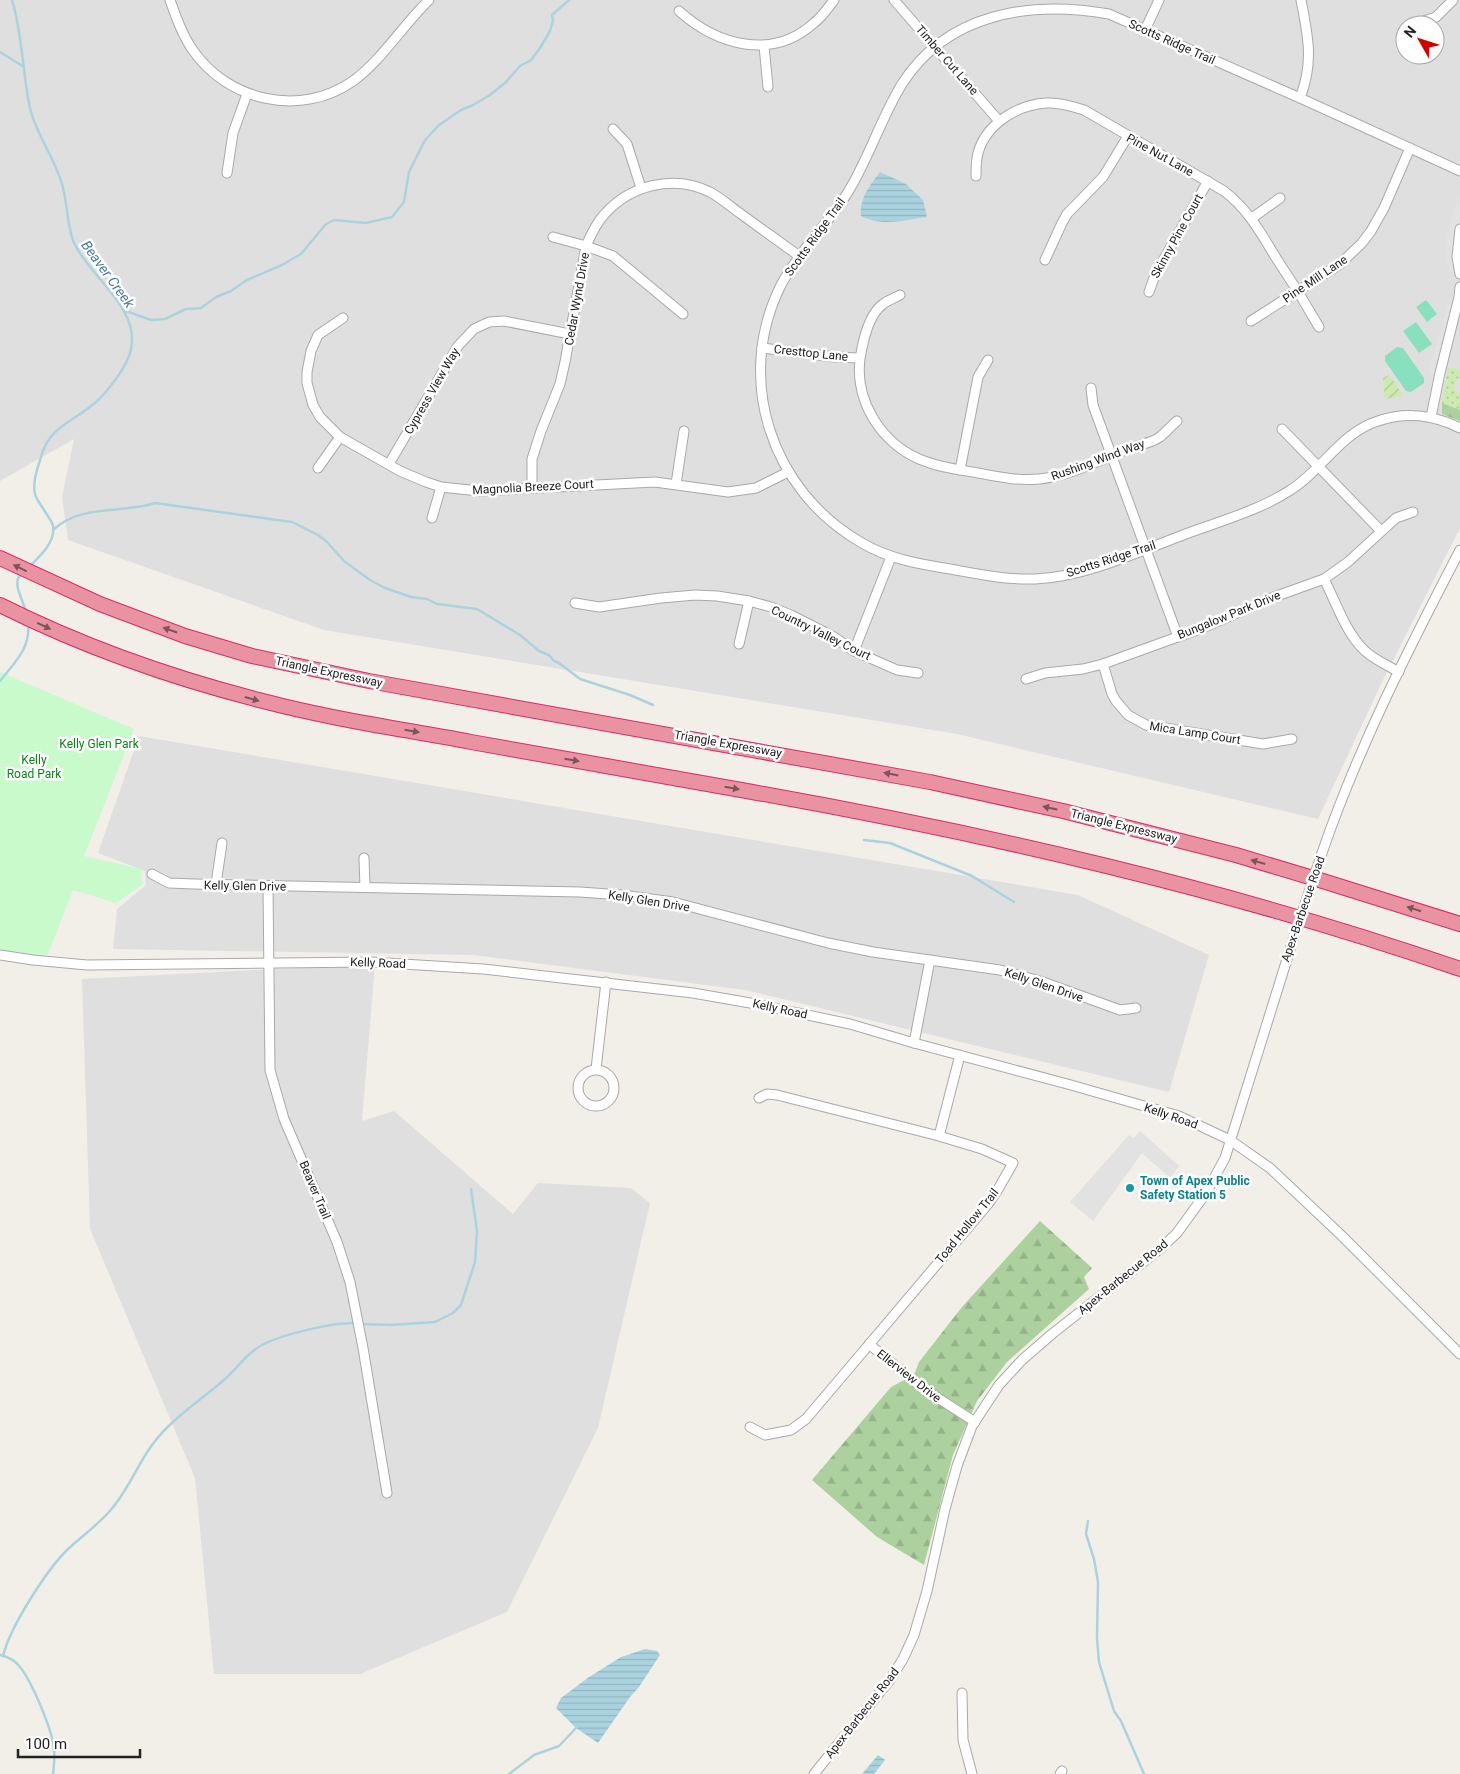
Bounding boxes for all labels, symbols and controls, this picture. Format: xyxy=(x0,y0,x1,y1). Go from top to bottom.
north arrow xyxy=(1395,15,1445,65)
street label: Scotts Ridge Trail xyxy=(1127,17,1217,67)
street label: Timber Cut Lane xyxy=(913,22,981,98)
text: N xyxy=(1401,23,1419,41)
street label: Pine Nut Lane xyxy=(1124,131,1196,179)
street label: Skinny Pine Court xyxy=(1148,191,1206,281)
street label: Scotts Ridge Trail xyxy=(782,195,848,279)
water label: Beaver Creek xyxy=(78,237,138,312)
street label: Cedar Wynd Drive xyxy=(562,251,592,347)
street label: Pine Mill Lane xyxy=(1280,252,1350,306)
street label: Cresttop Lane xyxy=(773,342,849,364)
street label: Cypress View Way xyxy=(402,345,463,437)
street label: Rushing Wind Way xyxy=(1049,436,1147,483)
street label: Magnolia Breeze Court xyxy=(472,477,594,497)
street label: Scotts Ridge Trail xyxy=(1065,538,1157,580)
one-way arrow xyxy=(13,564,27,572)
street label: Bungalow Park Drive xyxy=(1175,588,1283,642)
street label: Country Valley Court xyxy=(769,603,873,663)
one-way arrow xyxy=(37,623,51,631)
one-way arrow xyxy=(162,626,177,634)
street label: Triangle Expressway xyxy=(274,654,384,690)
one-way arrow xyxy=(245,695,260,703)
street label: Mica Lamp Court xyxy=(1148,719,1242,747)
one-way arrow xyxy=(404,727,420,735)
street label: Triangle Expressway xyxy=(673,728,783,760)
park label: Kelly Glen Park xyxy=(59,737,140,751)
park label: Kelly Road Park xyxy=(7,753,62,781)
one-way arrow xyxy=(564,756,580,764)
one-way arrow xyxy=(883,770,899,778)
one-way arrow xyxy=(724,785,740,793)
one-way arrow xyxy=(1042,804,1058,812)
street label: Triangle Expressway xyxy=(1069,806,1179,846)
street label: Apex-Barbecue Road xyxy=(1278,854,1328,964)
one-way arrow xyxy=(1251,857,1266,865)
street label: Kelly Glen Drive xyxy=(204,878,286,894)
street label: Kelly Glen Drive xyxy=(607,888,691,914)
one-way arrow xyxy=(1406,905,1421,913)
street label: Kelly Road xyxy=(350,955,406,971)
street label: Kelly Glen Drive xyxy=(1003,965,1085,1005)
street label: Kelly Road xyxy=(751,996,809,1022)
street label: Kelly Road xyxy=(1142,1100,1200,1132)
street label: Beaver Trail xyxy=(296,1159,334,1221)
place label: Town of Apex Public Safety Station 5 xyxy=(1140,1174,1250,1202)
marker: Town of Apex Public Safety Station 5 xyxy=(1124,1182,1136,1194)
street label: Toad Hollow Trail xyxy=(932,1186,1002,1266)
street label: Apex-Barbecue Road xyxy=(1075,1237,1171,1317)
street label: Ellerview Drive xyxy=(874,1347,944,1405)
street label: Apex-Barbecue Road xyxy=(822,1665,902,1761)
scale bar xyxy=(18,1726,140,1758)
text: 100 m xyxy=(25,1735,67,1753)

